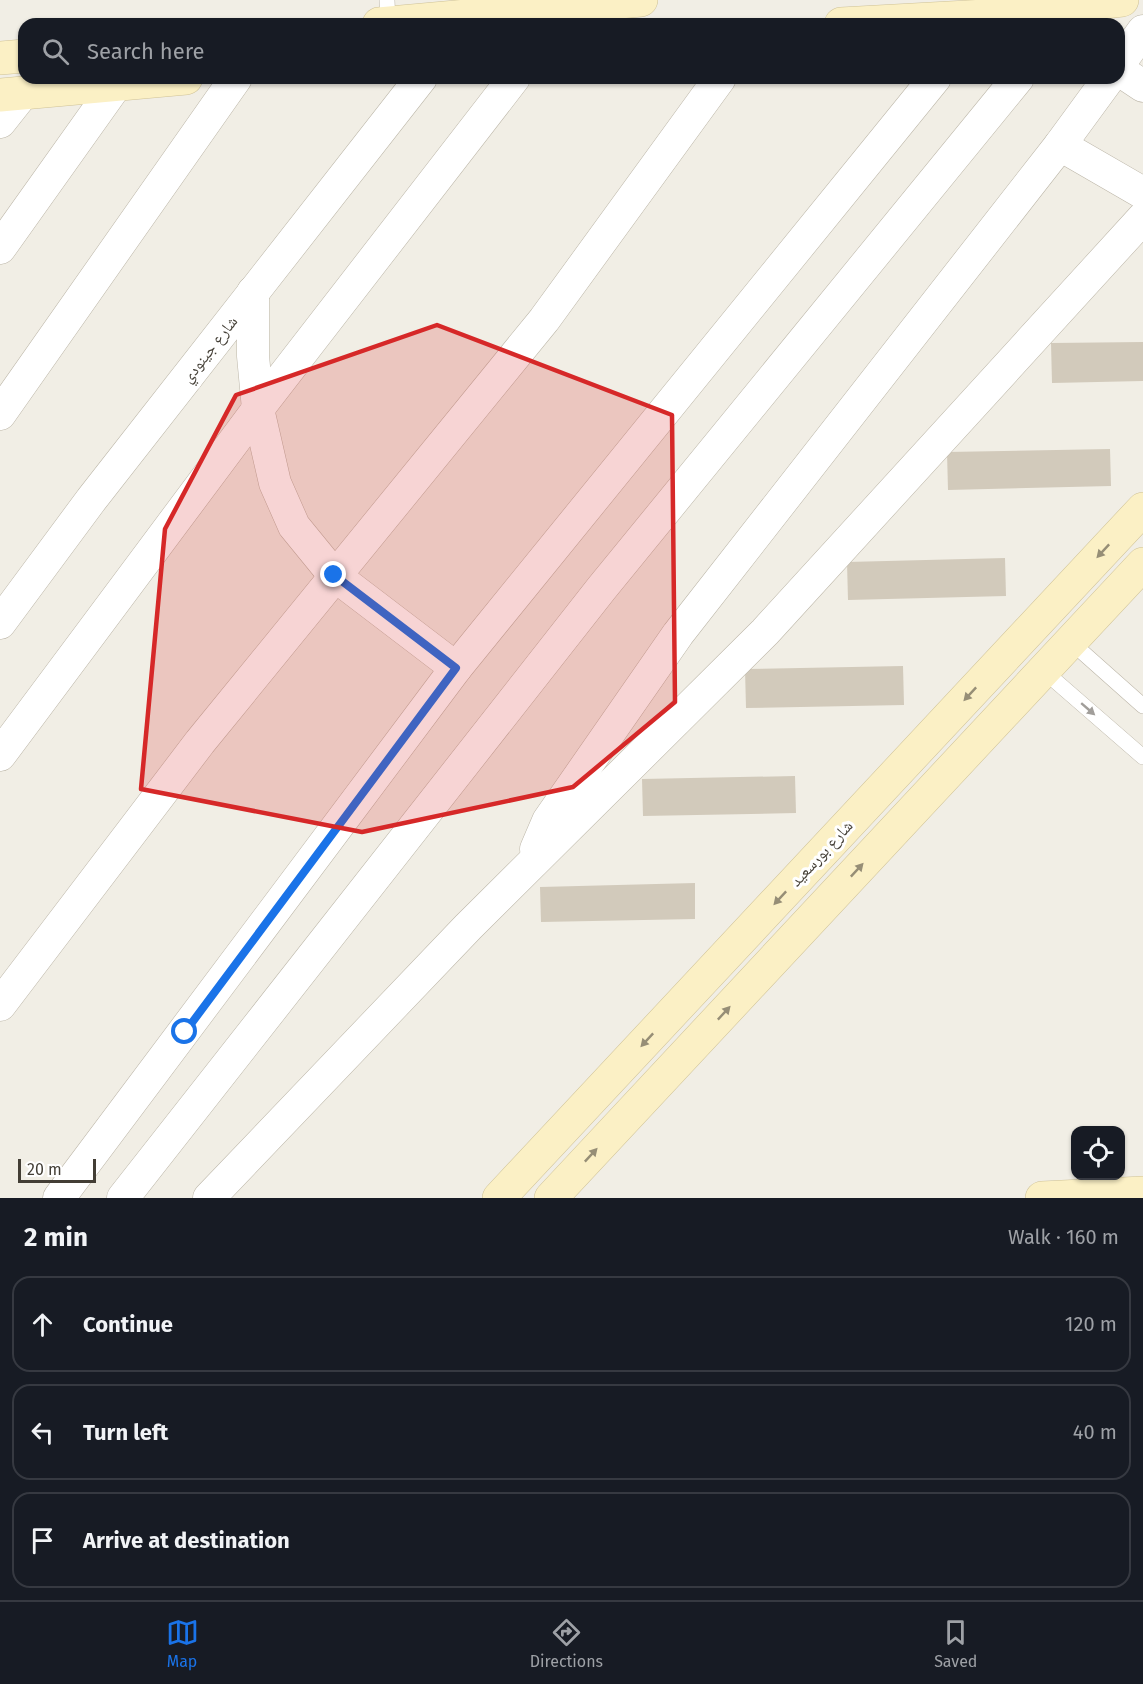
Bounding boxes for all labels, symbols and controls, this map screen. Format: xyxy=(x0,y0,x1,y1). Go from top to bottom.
search box xyxy=(18,18,1125,84)
icon: search xyxy=(39,35,72,68)
text: Search here xyxy=(87,38,205,65)
street label: شارع جينودي xyxy=(178,312,244,388)
one-way arrow xyxy=(1096,544,1110,559)
route end xyxy=(320,561,346,587)
one-way arrow xyxy=(964,686,977,701)
one-way arrow xyxy=(1080,702,1095,715)
street label: شارع بورسعيد xyxy=(786,816,857,891)
one-way arrow xyxy=(850,863,864,878)
one-way arrow xyxy=(773,890,787,904)
one-way arrow xyxy=(717,1005,731,1020)
route start xyxy=(171,1018,197,1044)
one-way arrow xyxy=(640,1033,654,1047)
map controls xyxy=(1071,1126,1125,1180)
button: locate xyxy=(1071,1126,1125,1180)
one-way arrow xyxy=(584,1148,598,1163)
scale bar xyxy=(18,1156,96,1184)
text: 20 m xyxy=(27,1160,62,1179)
text: 2 min xyxy=(24,1222,88,1253)
text: Walk · 160 m xyxy=(1008,1225,1119,1249)
icon: ahead xyxy=(26,1308,59,1341)
text: Continue xyxy=(83,1311,173,1338)
text: 120 m xyxy=(1065,1312,1117,1336)
icon: left xyxy=(26,1416,59,1449)
text: Turn left xyxy=(83,1419,168,1446)
text: 40 m xyxy=(1073,1420,1117,1444)
icon: arrive xyxy=(26,1524,59,1557)
text: Arrive at destination xyxy=(83,1527,290,1554)
tab: Map xyxy=(166,1616,199,1671)
tab: Directions xyxy=(530,1616,603,1671)
tab: Saved xyxy=(934,1616,977,1671)

